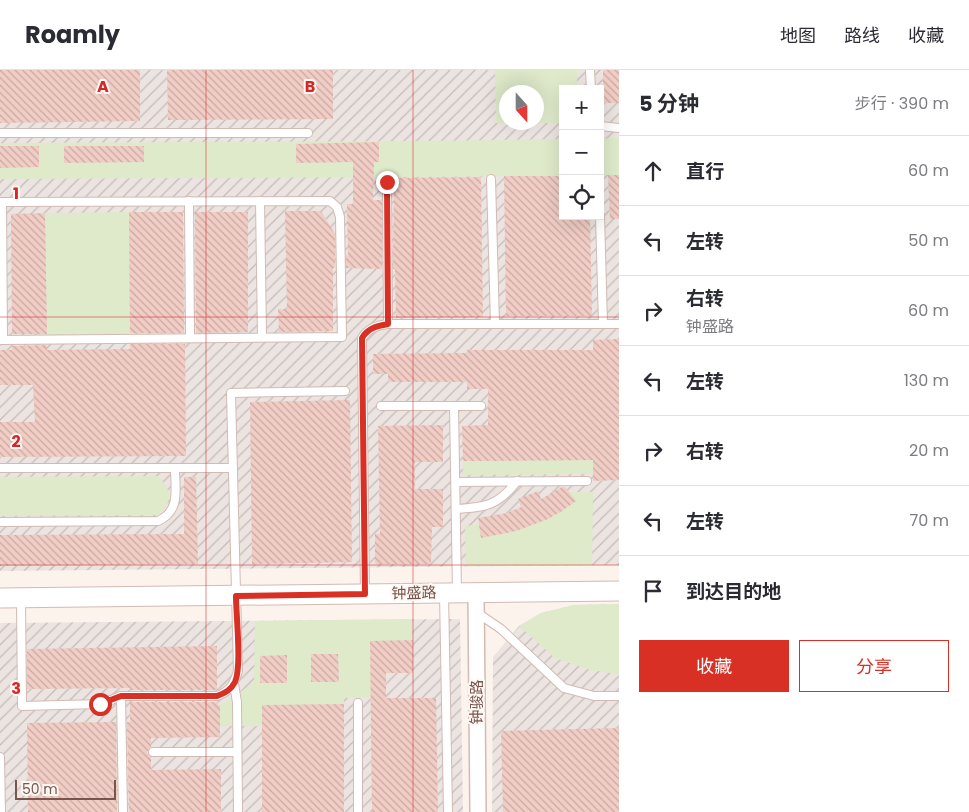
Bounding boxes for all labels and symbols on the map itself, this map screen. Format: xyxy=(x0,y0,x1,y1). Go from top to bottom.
text: A xyxy=(97,75,109,98)
text: B xyxy=(305,75,315,98)
north arrow xyxy=(499,85,544,130)
route end xyxy=(376,171,399,194)
text: 1 xyxy=(13,182,19,205)
text: 2 xyxy=(11,430,21,453)
street label: 钟盛路 xyxy=(391,582,437,603)
text: 3 xyxy=(11,677,21,700)
street label: 钟骏路 xyxy=(466,679,487,725)
route start xyxy=(89,693,112,716)
scale bar xyxy=(15,777,116,800)

